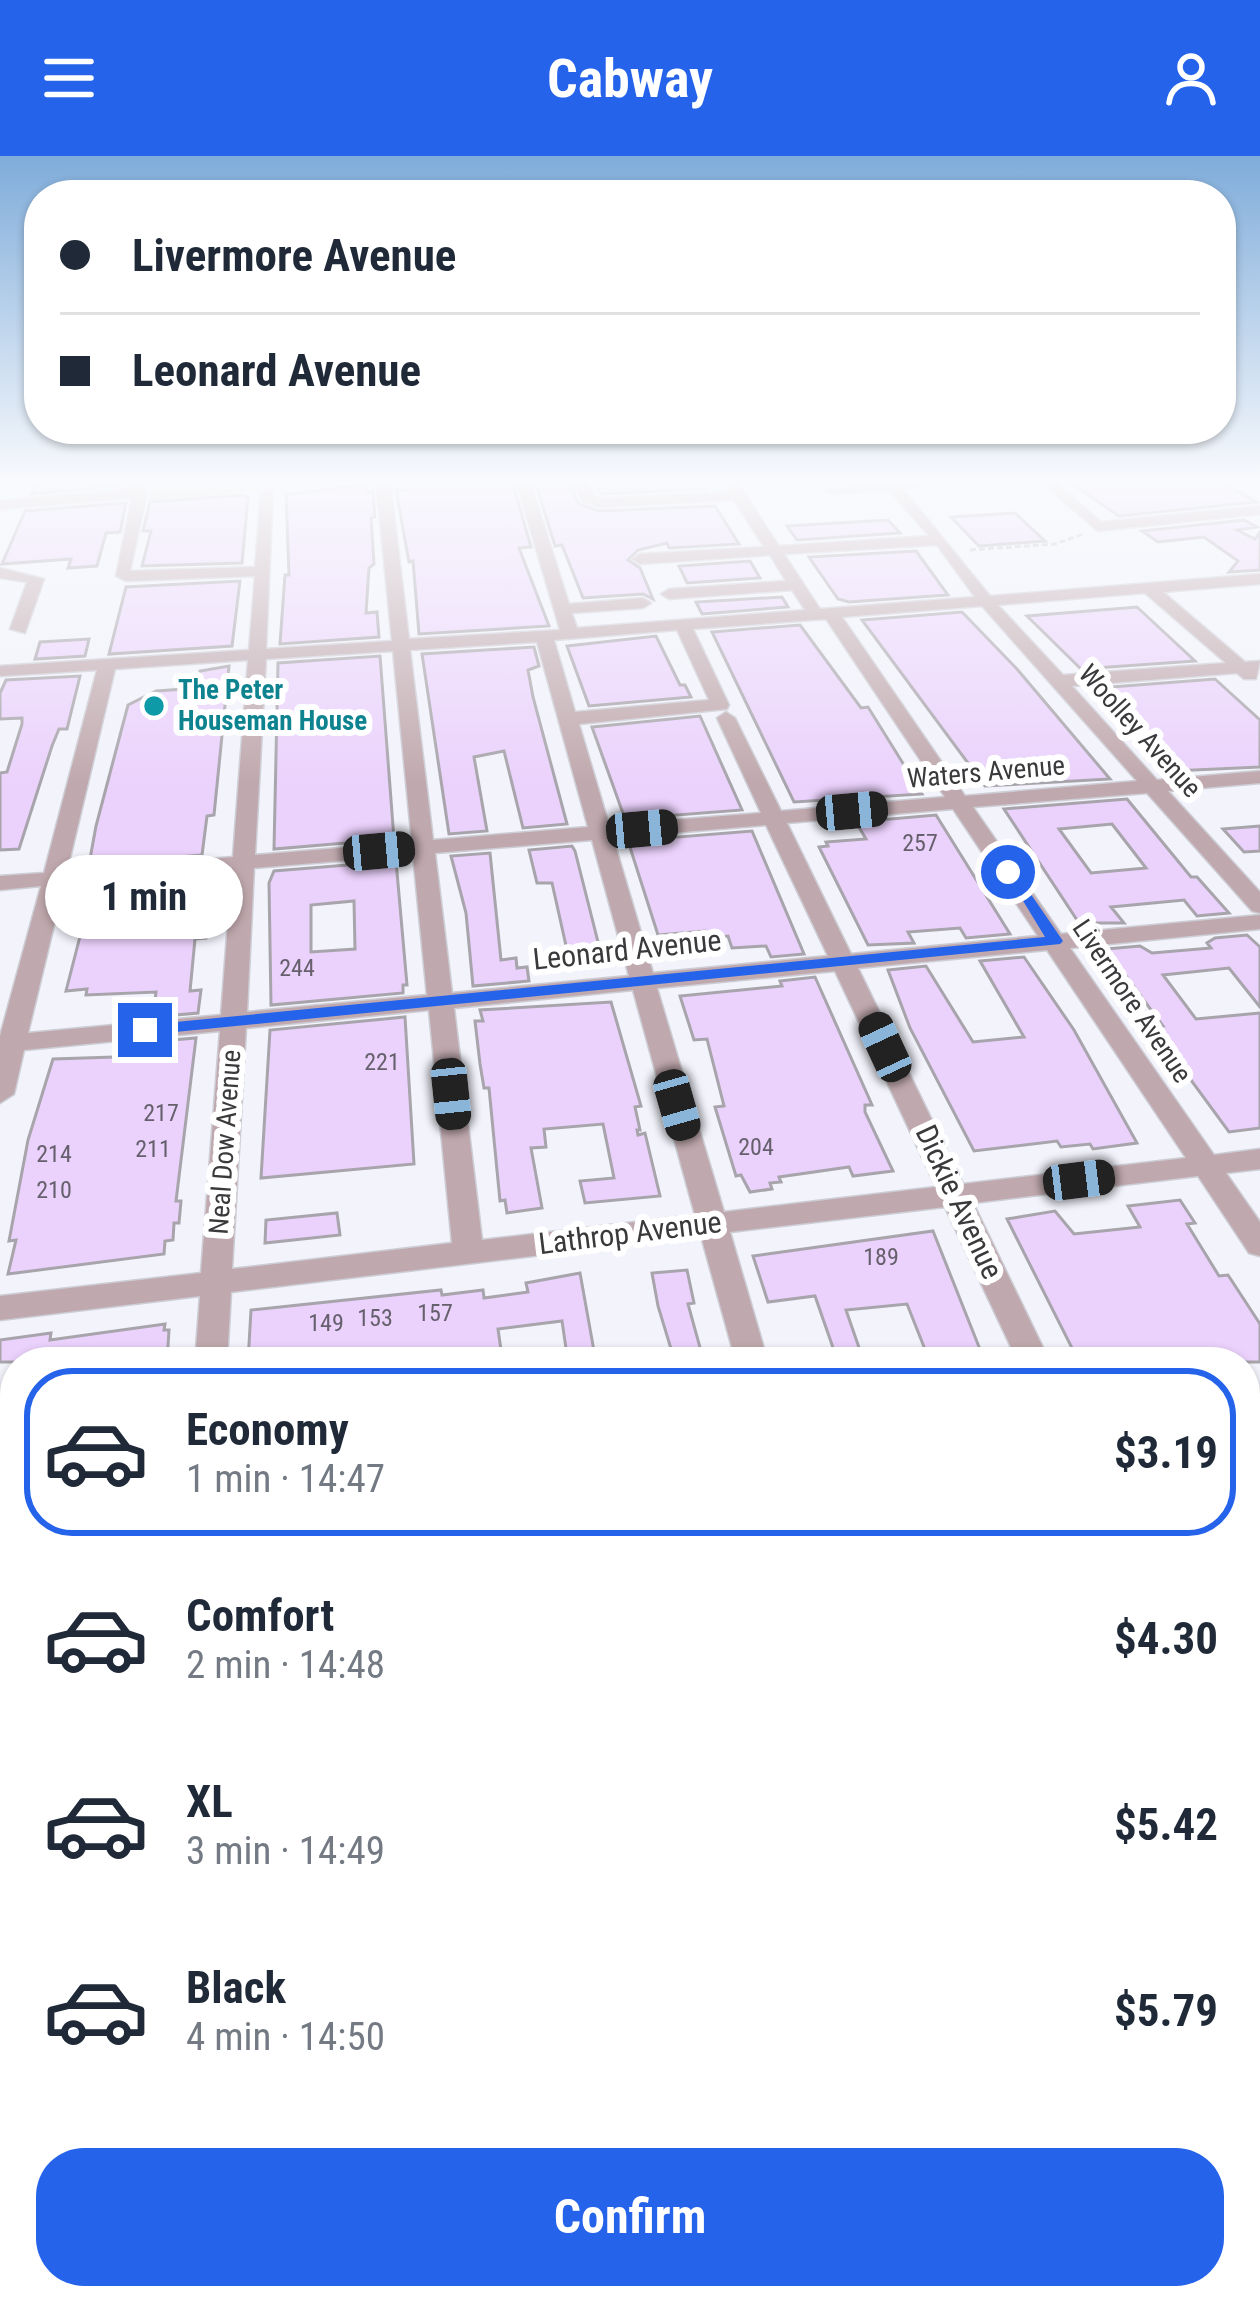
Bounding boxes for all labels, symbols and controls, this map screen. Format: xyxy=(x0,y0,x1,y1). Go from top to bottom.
icon: menu xyxy=(36,45,102,111)
icon: person xyxy=(1158,45,1224,111)
text: Cabway xyxy=(547,47,713,110)
text: Livermore Avenue xyxy=(132,229,456,282)
text: Leonard Avenue xyxy=(132,344,421,397)
street label: Woolley Avenue xyxy=(1072,658,1208,804)
place label: The Peter Houseman House xyxy=(178,674,367,737)
marker: The Peter Houseman House xyxy=(141,693,167,719)
street label: Waters Avenue xyxy=(906,749,1066,795)
car xyxy=(815,790,889,832)
car xyxy=(605,808,679,850)
house number: 257 xyxy=(902,829,938,857)
car xyxy=(342,830,416,872)
route start xyxy=(981,845,1035,899)
callout: 1 min xyxy=(46,856,244,940)
text: 1 min xyxy=(101,874,187,920)
street label: Livermore Avenue xyxy=(1066,913,1198,1089)
street label: Leonard Avenue xyxy=(531,922,723,977)
house number: 244 xyxy=(279,954,315,982)
route end xyxy=(118,1003,172,1057)
car xyxy=(853,1007,917,1087)
house number: 221 xyxy=(364,1048,400,1076)
street label: Neal Dow Avenue xyxy=(203,1049,247,1235)
car xyxy=(429,1056,473,1132)
car xyxy=(650,1065,704,1145)
house number: 217 xyxy=(143,1099,179,1127)
street label: Dickie Avenue xyxy=(909,1119,1010,1284)
house number: 204 xyxy=(738,1133,774,1161)
house number: 211 xyxy=(135,1135,171,1163)
house number: 214 xyxy=(36,1140,72,1168)
car xyxy=(1041,1158,1117,1202)
house number: 210 xyxy=(36,1176,72,1204)
street label: Lathrop Avenue xyxy=(537,1204,723,1261)
house number: 189 xyxy=(863,1243,899,1271)
house number: 157 xyxy=(417,1299,453,1327)
house number: 153 xyxy=(357,1304,393,1332)
house number: 149 xyxy=(308,1309,344,1337)
icon: car xyxy=(42,1398,150,1506)
text: Economy xyxy=(186,1403,349,1456)
text: $3.19 xyxy=(1114,1426,1218,1479)
text: 1 min · 14:47 xyxy=(186,1456,385,1502)
icon: car xyxy=(42,1584,150,1692)
text: Comfort xyxy=(186,1589,334,1642)
text: $4.30 xyxy=(1114,1612,1218,1665)
text: 2 min · 14:48 xyxy=(186,1642,385,1688)
icon: car xyxy=(42,1770,150,1878)
text: XL xyxy=(186,1775,233,1828)
text: $5.42 xyxy=(1114,1798,1218,1851)
text: 3 min · 14:49 xyxy=(186,1828,385,1874)
icon: car xyxy=(42,1956,150,2064)
text: Black xyxy=(186,1961,286,2014)
text: $5.79 xyxy=(1114,1984,1218,2037)
text: 4 min · 14:50 xyxy=(186,2014,385,2060)
button: Confirm xyxy=(36,2148,1224,2286)

